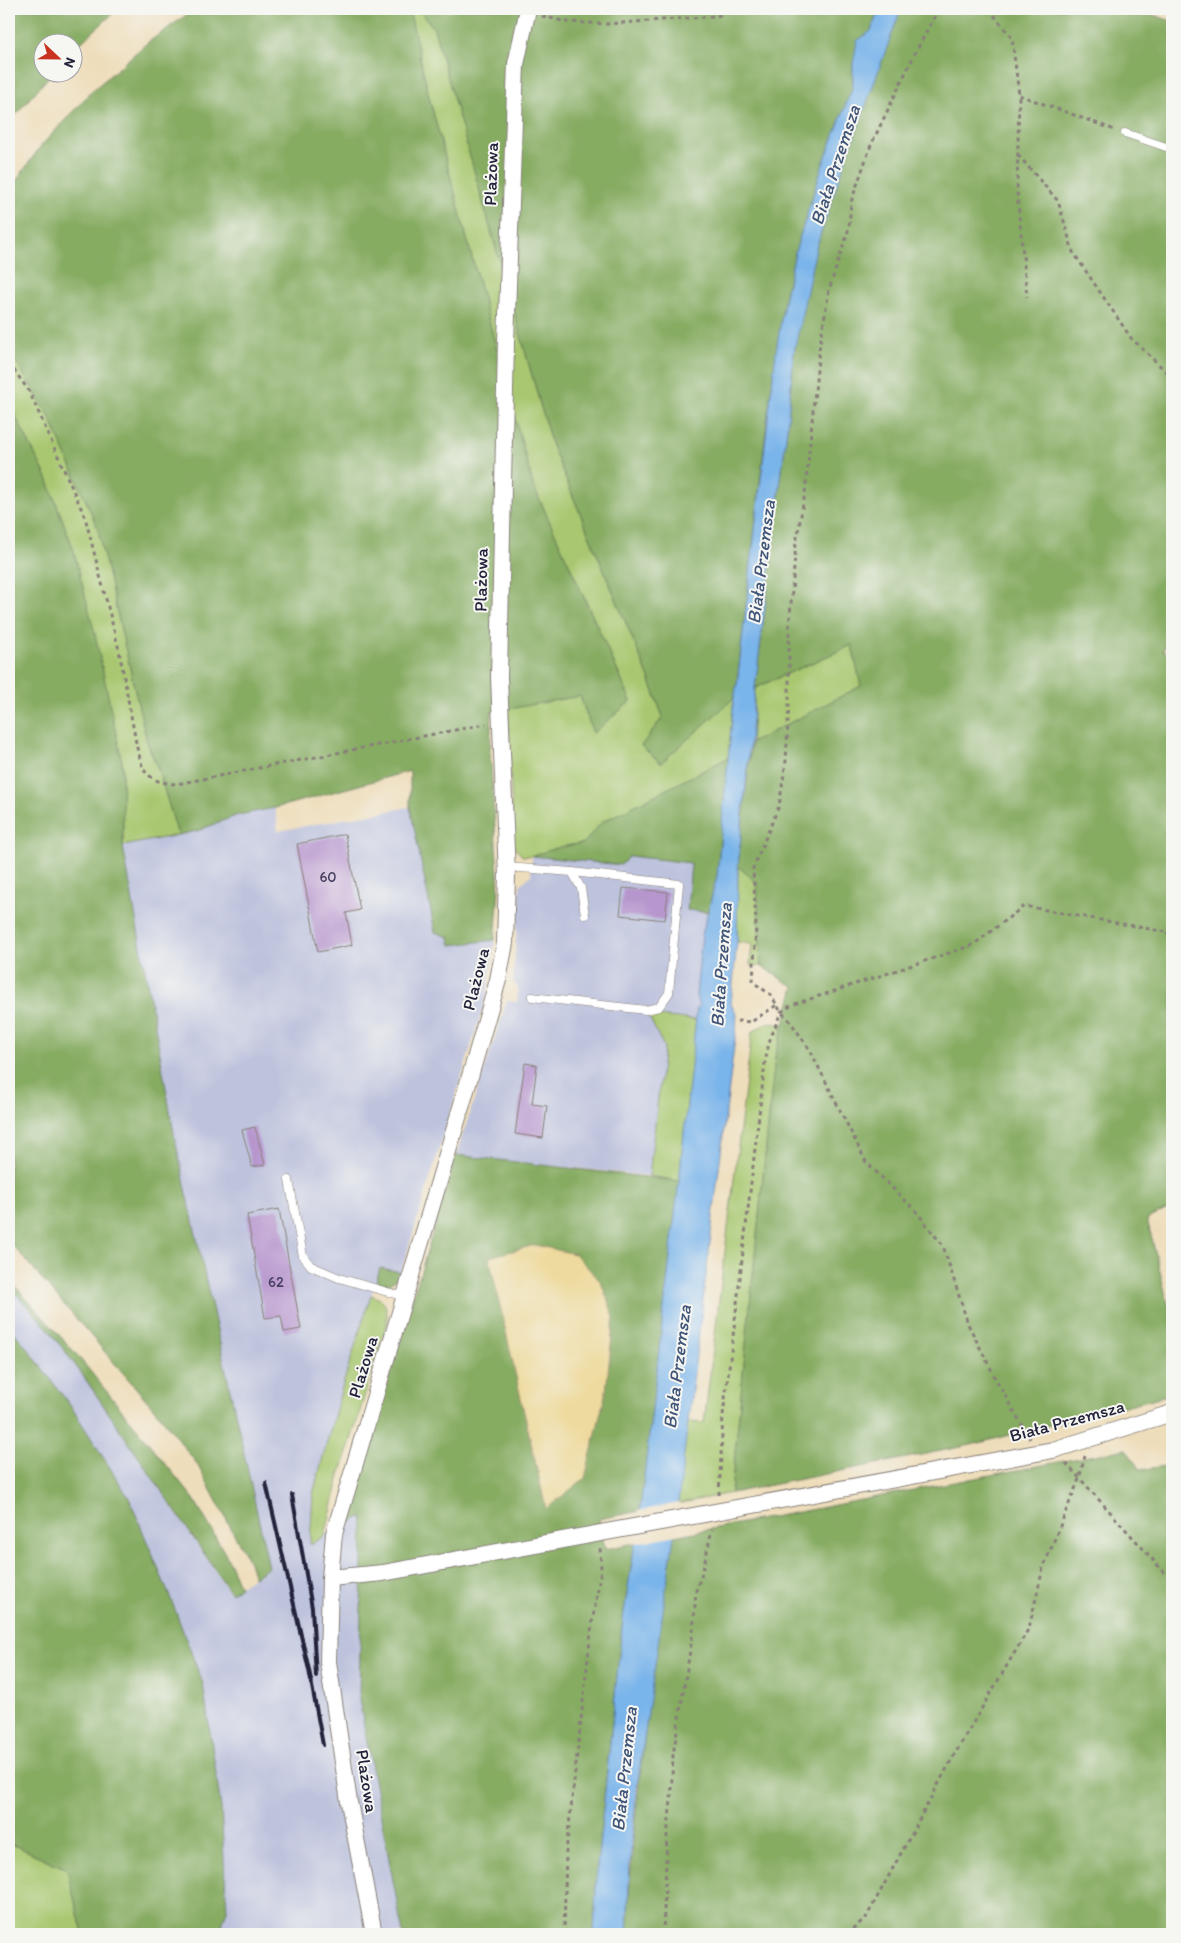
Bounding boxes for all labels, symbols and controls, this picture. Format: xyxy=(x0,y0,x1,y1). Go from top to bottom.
north arrow xyxy=(32,32,82,82)
text: N xyxy=(60,55,79,70)
water label: Biała Przemsza xyxy=(805,102,865,228)
street label: Plażowa xyxy=(479,141,503,206)
water label: Biała Przemsza xyxy=(742,498,780,625)
street label: Plażowa xyxy=(469,547,493,612)
house number: 60 xyxy=(319,868,337,886)
water label: Biała Przemsza xyxy=(705,901,737,1028)
street label: Plażowa xyxy=(458,945,495,1013)
house number: 62 xyxy=(268,1273,284,1291)
water label: Biała Przemsza xyxy=(658,1303,696,1430)
street label: Plażowa xyxy=(343,1333,383,1401)
street label: Biała Przemsza xyxy=(1007,1395,1127,1447)
water label: Biała Przemsza xyxy=(606,1705,642,1832)
street label: Plażowa xyxy=(351,1748,383,1815)

